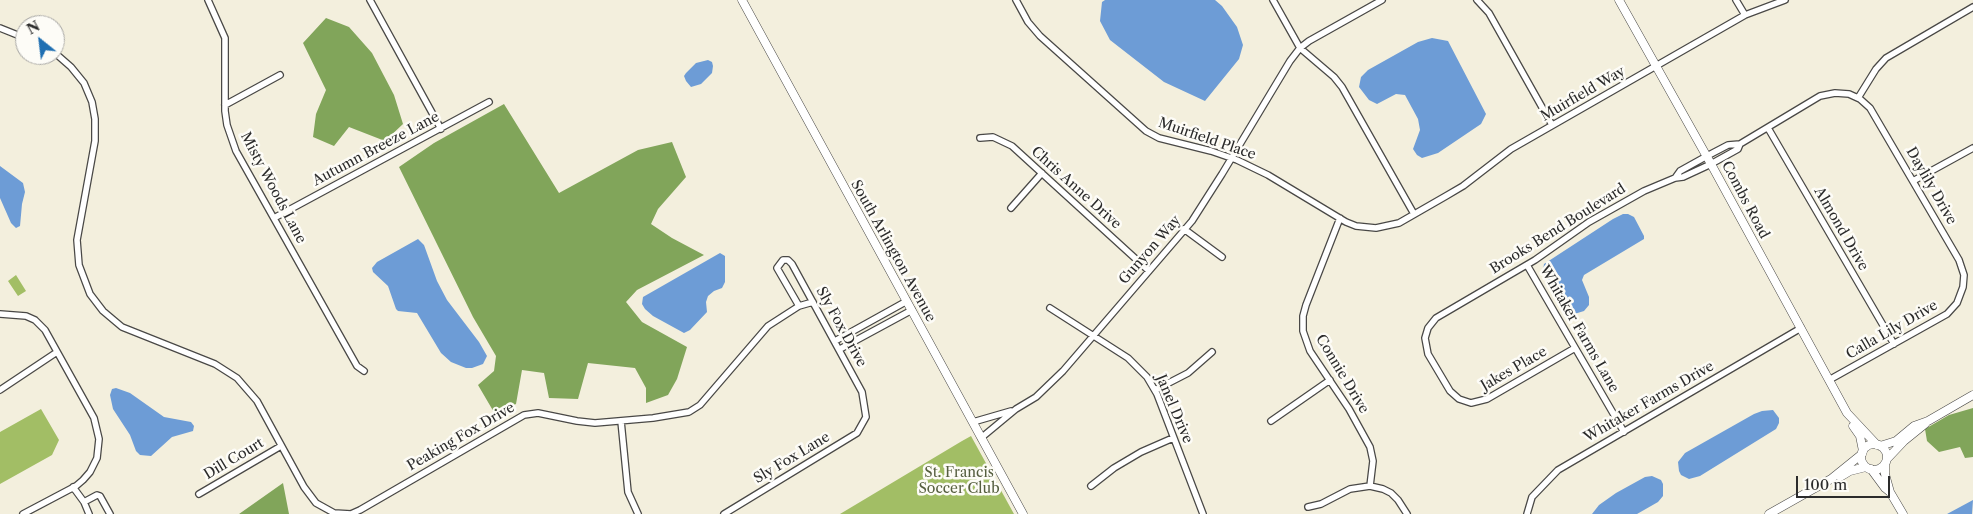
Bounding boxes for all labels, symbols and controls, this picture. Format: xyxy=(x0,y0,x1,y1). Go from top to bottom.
north arrow xyxy=(15,15,65,65)
text: N xyxy=(24,17,43,39)
street label: Muirfield Way xyxy=(1538,63,1628,125)
street label: Autumn Breeze Lane xyxy=(310,108,442,190)
street label: Muirfield Place xyxy=(1156,114,1258,164)
street label: Misty Woods Lane xyxy=(237,129,309,247)
street label: Chris Anne Drive xyxy=(1028,143,1124,233)
street label: Daylily Drive xyxy=(1902,144,1960,228)
street label: Combs Road xyxy=(1718,158,1772,242)
street label: South Arlington Avenue xyxy=(847,177,939,325)
street label: Brooks Bend Boulevard xyxy=(1487,180,1629,278)
street label: Almond Drive xyxy=(1810,184,1872,274)
street label: Gunyon Way xyxy=(1116,212,1184,288)
street label: Whitaker Farms Lane xyxy=(1536,262,1622,396)
street label: Sly Fox Drive xyxy=(812,284,870,370)
street label: Calla Lily Drive xyxy=(1843,297,1941,363)
street label: Connie Drive xyxy=(1312,331,1372,417)
street label: Jakes Place xyxy=(1478,343,1550,395)
street label: Whitaker Farms Drive xyxy=(1581,358,1717,446)
street label: Janel Drive xyxy=(1152,372,1196,446)
street label: Peaking Fox Drive xyxy=(404,399,518,475)
street label: Sly Fox Lane xyxy=(751,429,833,487)
street label: Dill Court xyxy=(201,435,267,483)
park label: St. Francis Soccer Club xyxy=(918,465,1000,498)
scale bar xyxy=(1798,466,1892,498)
text: 100 m xyxy=(1804,475,1847,494)

